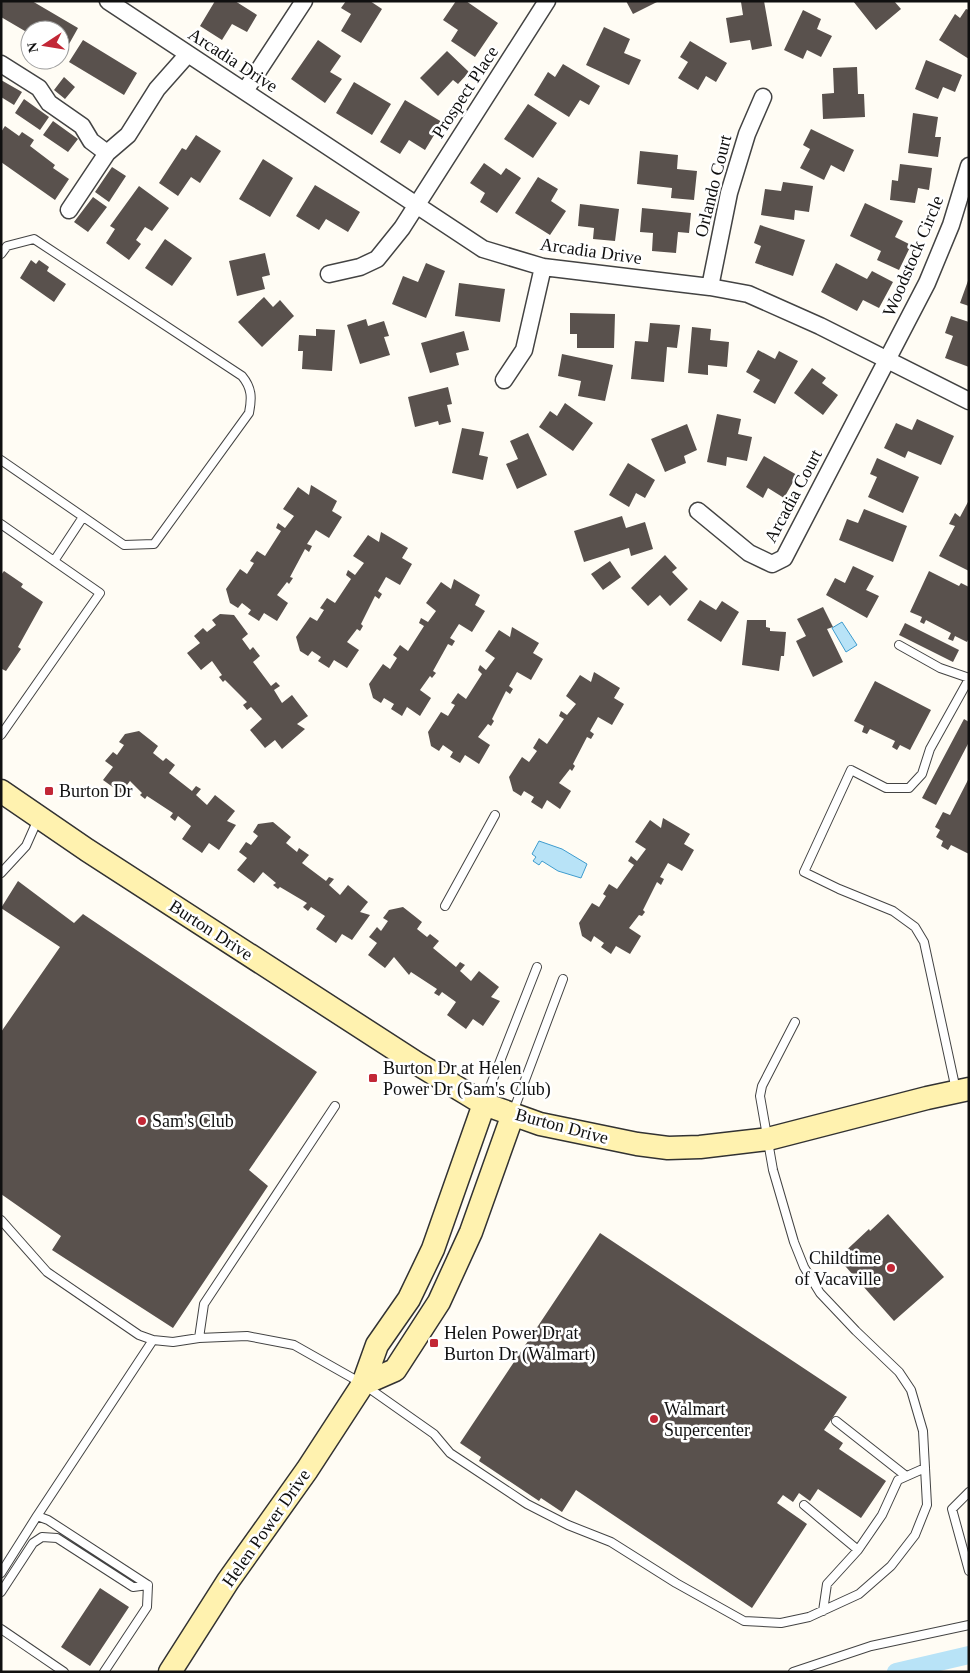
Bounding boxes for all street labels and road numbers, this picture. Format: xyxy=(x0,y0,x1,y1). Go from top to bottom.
street label: Arcadia Drive xyxy=(185,24,281,96)
street label: Prospect Place xyxy=(428,42,502,142)
street label: Orlando Court xyxy=(691,133,735,239)
street label: Woodstock Circle xyxy=(879,193,947,319)
street label: Arcadia Drive xyxy=(539,234,643,268)
street label: Arcadia Court xyxy=(760,446,826,546)
street label: Burton Drive xyxy=(166,896,256,964)
street label: Burton Drive xyxy=(513,1104,611,1148)
street label: Helen Power Drive xyxy=(218,1465,314,1591)

